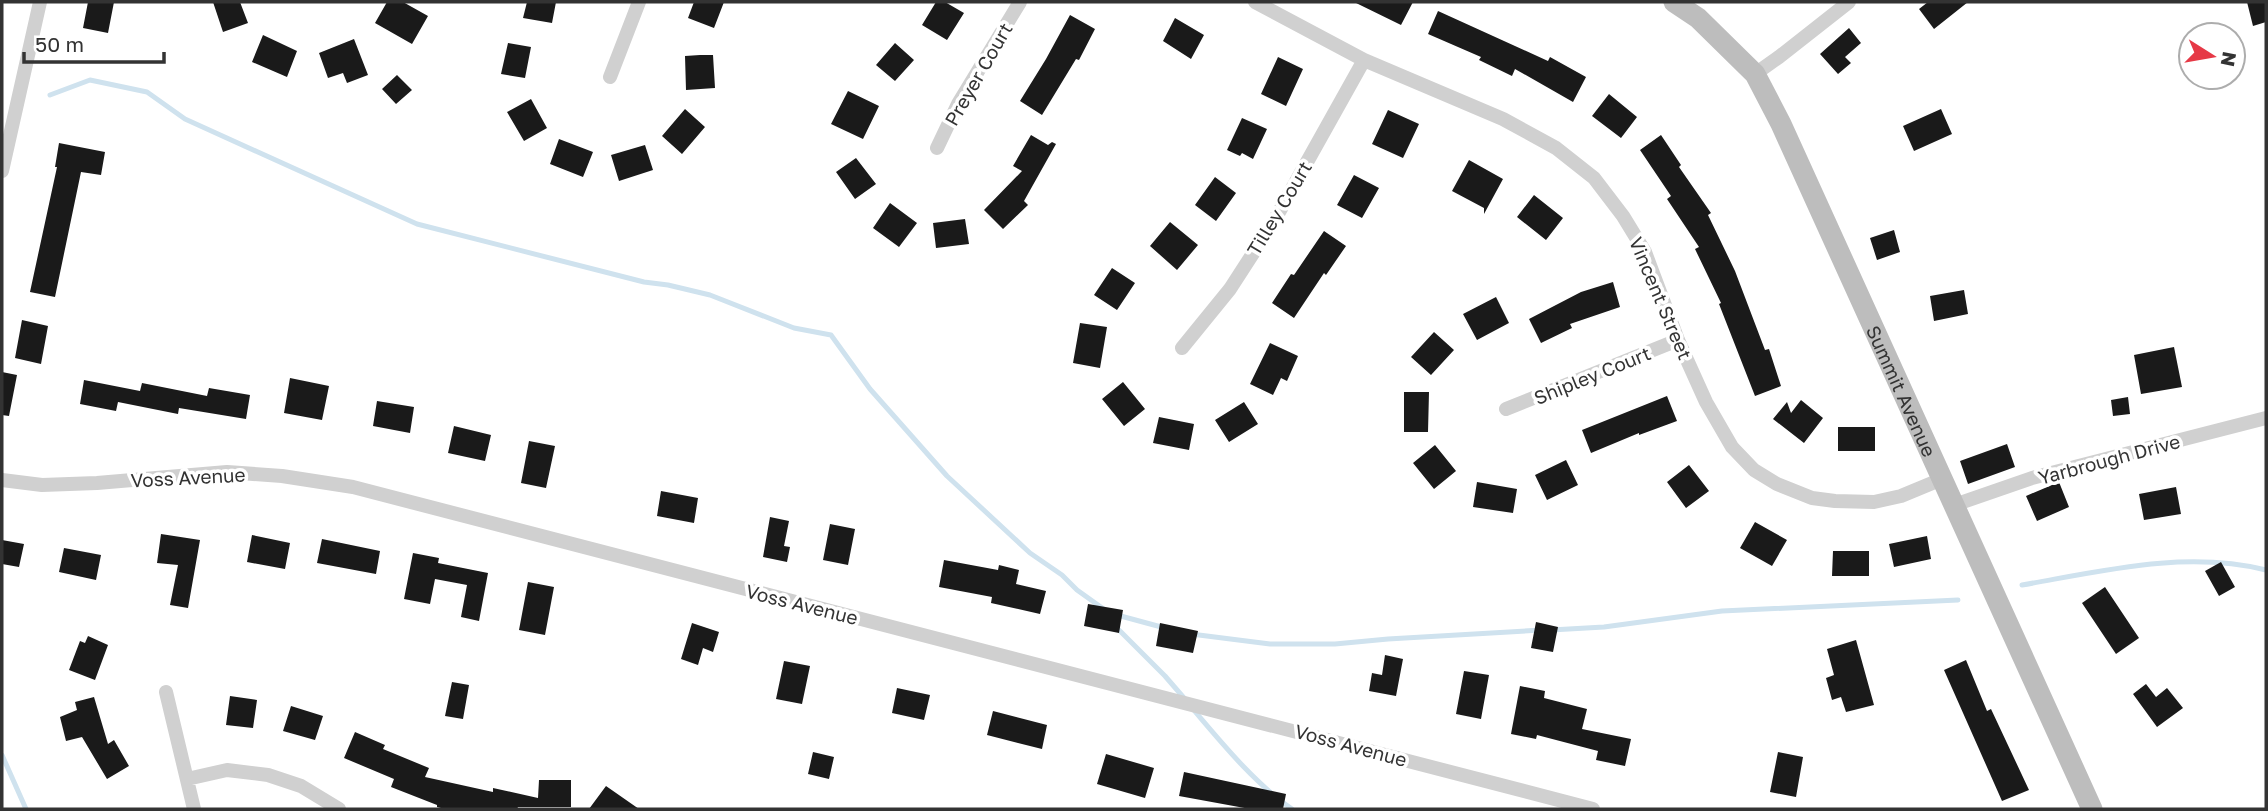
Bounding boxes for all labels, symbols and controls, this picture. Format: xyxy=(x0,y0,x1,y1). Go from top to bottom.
street label: Preyer Court xyxy=(939,18,1017,130)
scale bar xyxy=(24,21,164,65)
north arrow xyxy=(2177,21,2247,91)
text: 50 m xyxy=(35,31,84,57)
text: N xyxy=(2217,50,2242,69)
street label: Tilley Court xyxy=(1242,157,1316,259)
street label: Vincent Street xyxy=(1625,233,1697,363)
street label: Summit Avenue xyxy=(1862,321,1942,460)
street label: Shipley Court xyxy=(1530,341,1654,409)
street label: Yarbrough Drive xyxy=(2036,429,2182,489)
street label: Voss Avenue xyxy=(130,463,246,491)
street label: Voss Avenue xyxy=(743,579,861,629)
street label: Voss Avenue xyxy=(1293,719,1409,771)

